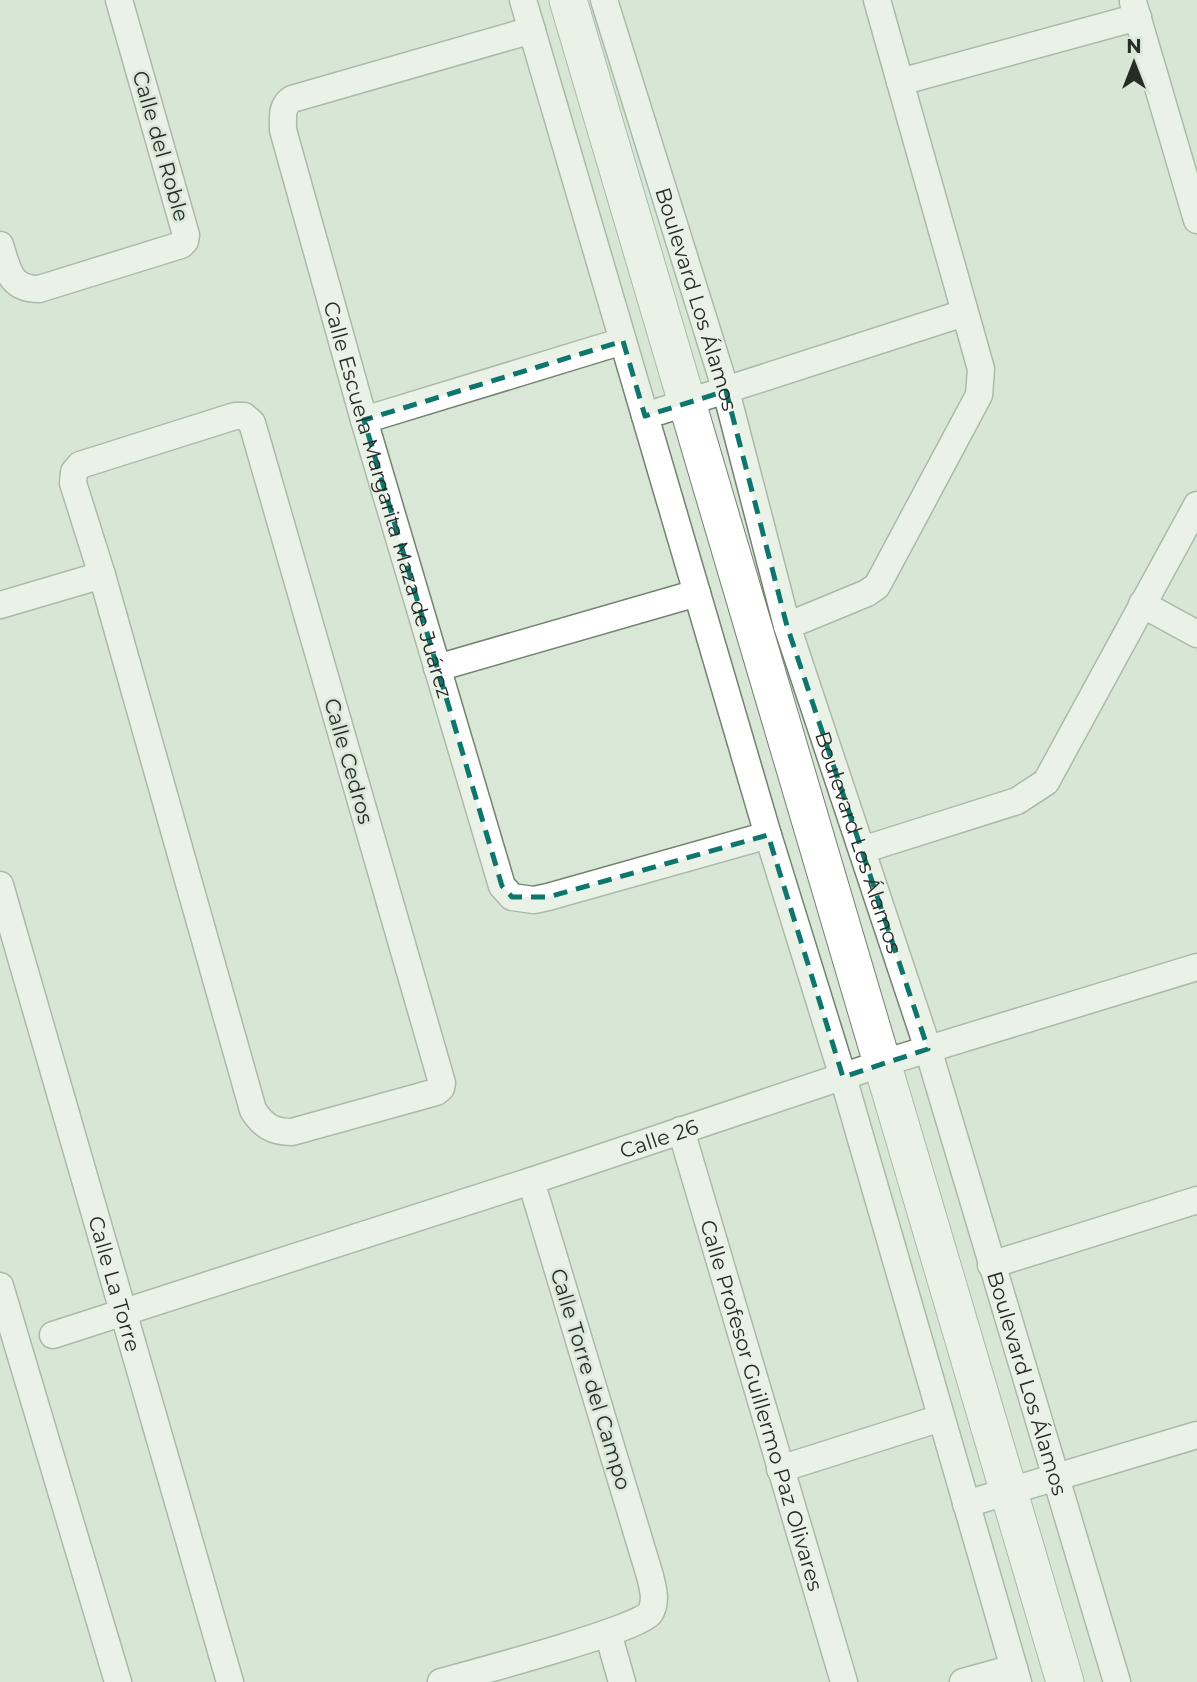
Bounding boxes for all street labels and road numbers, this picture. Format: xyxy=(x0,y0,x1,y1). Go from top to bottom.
street label: Calle del Roble xyxy=(128,68,194,224)
street label: Boulevard Los Álamos xyxy=(651,184,743,413)
street label: Calle Escuela Margarita Maza de Juárez xyxy=(319,298,458,701)
street label: Calle Cedros xyxy=(319,695,379,827)
street label: Boulevard Los Álamos xyxy=(810,728,908,956)
street label: Calle 26 xyxy=(616,1113,702,1163)
street label: Calle La Torre xyxy=(84,1213,146,1355)
street label: Calle Profesor Guillermo Paz Olivares xyxy=(696,1217,829,1594)
street label: Calle Torre del Campo xyxy=(545,1265,637,1493)
street label: Boulevard Los Álamos xyxy=(983,1268,1073,1498)

